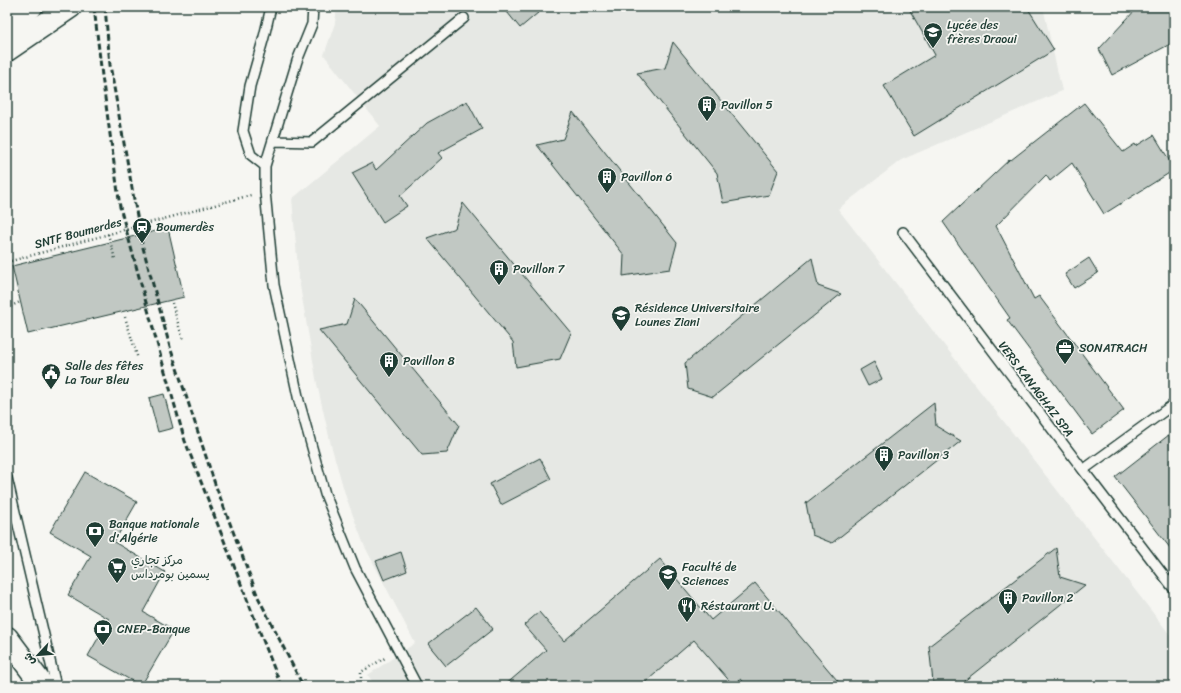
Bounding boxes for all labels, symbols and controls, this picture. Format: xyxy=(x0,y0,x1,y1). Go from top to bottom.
place label: Lycée des frères Draoui xyxy=(947,14,1018,50)
school or university icon: Lycée des frères Draoui xyxy=(922,21,944,49)
building icon: Pavillon 5 xyxy=(696,94,718,122)
place label: Pavillon 5 xyxy=(721,94,773,116)
building icon: Pavillon 6 xyxy=(596,166,618,194)
place label: Pavillon 6 xyxy=(621,166,673,188)
street label: SNTF Boumerdes xyxy=(32,211,125,255)
station icon: Boumerdès xyxy=(131,216,153,244)
place label: Boumerdès xyxy=(156,216,215,238)
building icon: Pavillon 7 xyxy=(488,258,510,286)
place label: Pavillon 7 xyxy=(513,258,566,280)
place label: Résidence Universitaire Lounes Ziani xyxy=(635,297,760,333)
school or university icon: Résidence Universitaire Lounes Ziani xyxy=(610,304,632,332)
street label: VERS KANAGHAZ SPA xyxy=(992,336,1080,442)
office icon: SONATRACH xyxy=(1054,337,1076,365)
place label: SONATRACH xyxy=(1079,337,1148,359)
building icon: Pavillon 8 xyxy=(378,350,400,378)
place label: Pavillon 8 xyxy=(403,350,455,372)
place label: Salle des fêtes La Tour Bleu xyxy=(65,355,144,391)
public building icon: Salle des fêtes La Tour Bleu xyxy=(40,362,62,390)
building icon: Pavillon 3 xyxy=(873,444,895,472)
place label: Pavillon 3 xyxy=(898,444,950,466)
place label: Banque nationale d'Algérie xyxy=(109,513,199,549)
bank icon: Banque nationale d'Algérie xyxy=(84,520,106,548)
place label: مركز تجاري يسمين بومرداس xyxy=(131,549,210,585)
supermarket icon: مركز تجاري يسمين بومرداس xyxy=(106,556,128,584)
place label: Faculté de Sciences xyxy=(682,556,737,592)
school or university icon: Faculté de Sciences xyxy=(657,563,679,591)
building icon: Pavillon 2 xyxy=(997,587,1019,615)
place label: Pavillon 2 xyxy=(1022,587,1074,609)
restaurant icon: Réstaurant U. xyxy=(676,595,698,623)
place label: Réstaurant U. xyxy=(701,595,775,617)
bank icon: CNEP-Banque xyxy=(92,618,114,646)
place label: CNEP-Banque xyxy=(117,618,190,640)
north arrow xyxy=(18,635,58,675)
text: ش xyxy=(18,650,41,669)

